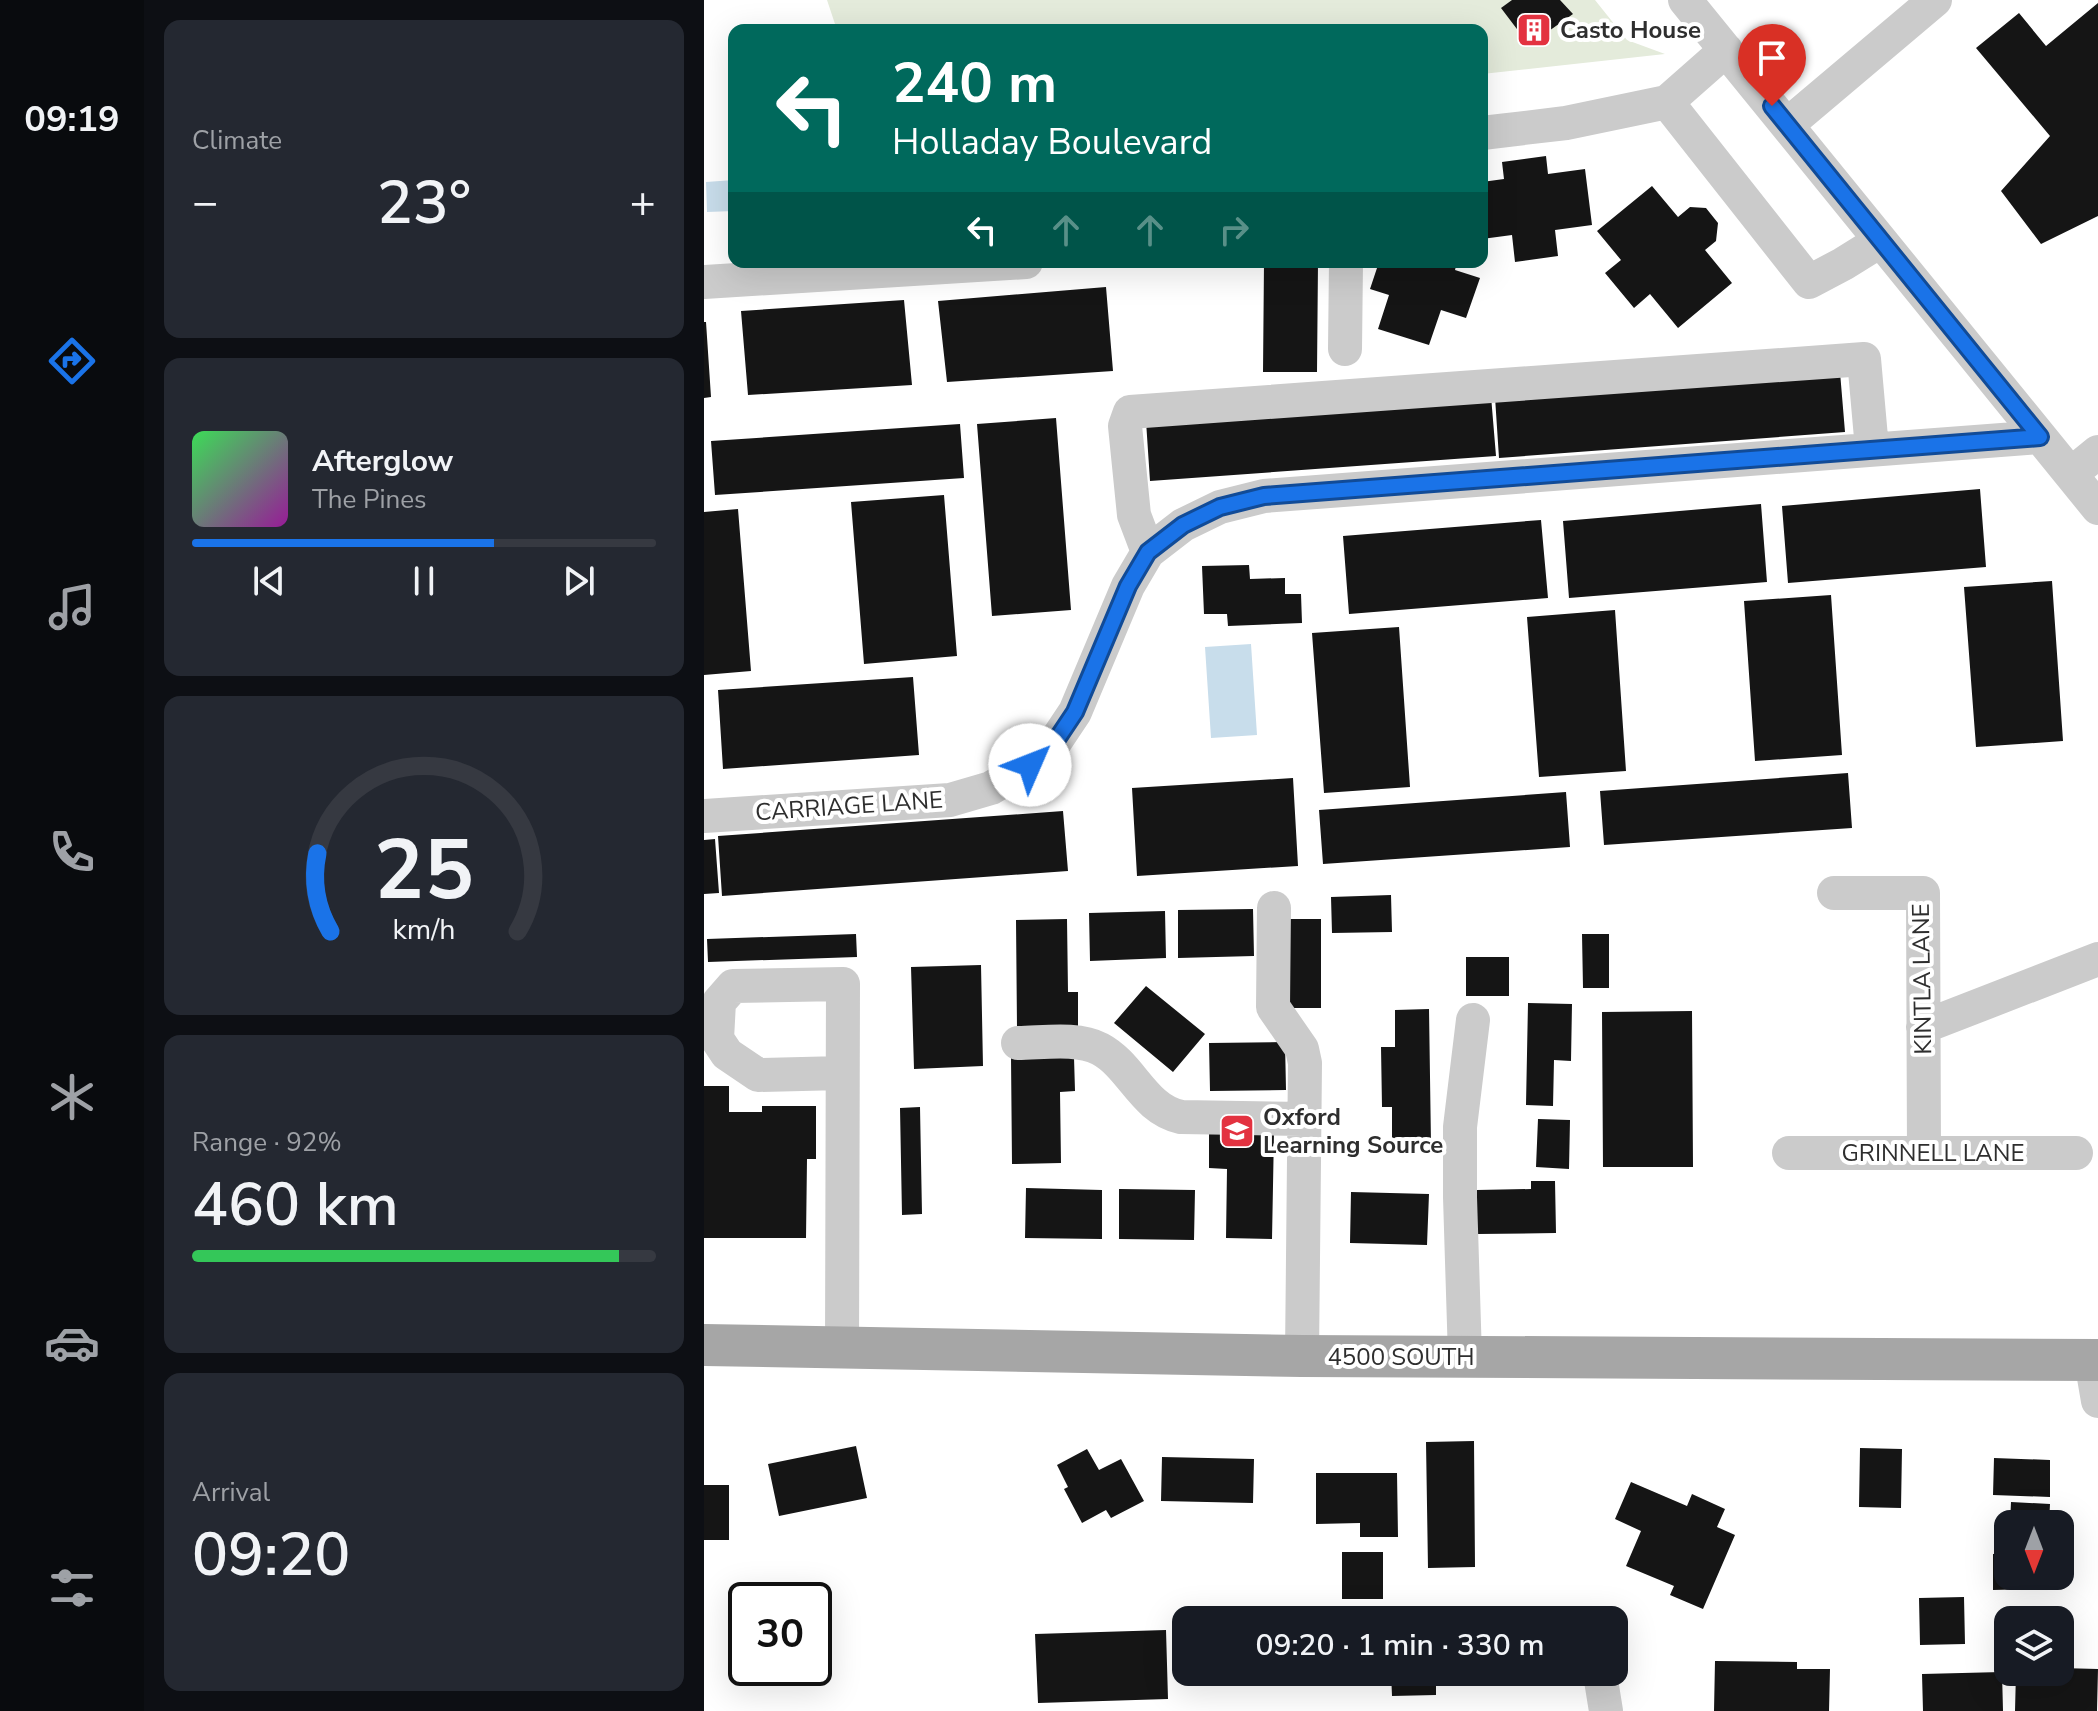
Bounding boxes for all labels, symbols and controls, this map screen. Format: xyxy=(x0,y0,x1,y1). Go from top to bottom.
building icon: Casto House xyxy=(1515,11,1553,49)
place label: Casto House xyxy=(1560,14,1701,46)
pin xyxy=(1738,24,1806,106)
icon: arrive xyxy=(1750,36,1794,80)
text: 240 m xyxy=(892,45,1057,122)
icon: left xyxy=(760,56,864,160)
text: 09:19 xyxy=(24,95,120,144)
text: Holladay Boulevard xyxy=(892,118,1212,167)
text: Climate xyxy=(192,123,282,158)
text: 23° xyxy=(377,162,471,244)
text: − xyxy=(192,173,218,233)
text: + xyxy=(630,173,656,233)
icon: left xyxy=(960,208,1004,252)
icon: ahead xyxy=(1044,208,1088,252)
icon: ahead xyxy=(1128,208,1172,252)
icon: right xyxy=(1212,208,1256,252)
icon: directions xyxy=(44,333,100,389)
text: Afterglow xyxy=(312,441,453,482)
text: The Pines xyxy=(312,482,427,517)
icon: previous xyxy=(247,559,291,603)
icon: pause xyxy=(402,559,446,603)
icon: next xyxy=(557,559,601,603)
icon: music xyxy=(44,579,100,635)
position arrow xyxy=(988,723,1072,807)
street label: CARRIAGE LANE xyxy=(754,783,944,829)
text: 25 xyxy=(374,813,474,926)
icon: phone xyxy=(44,824,100,880)
street label: KINTLA LANE xyxy=(1905,903,1939,1055)
text: km/h xyxy=(393,910,455,949)
icon: climate xyxy=(44,1069,100,1125)
place label: Oxford Learning Source xyxy=(1263,1101,1443,1161)
school or university icon: Oxford Learning Source xyxy=(1218,1112,1256,1150)
text: Range · 92% xyxy=(192,1125,342,1160)
street label: GRINNELL LANE xyxy=(1841,1137,2025,1169)
text: 460 km xyxy=(192,1164,399,1246)
icon: car xyxy=(44,1315,100,1371)
street label: 4500 SOUTH xyxy=(1327,1341,1475,1373)
text: Arrival xyxy=(192,1475,270,1510)
north arrow xyxy=(1994,1510,2074,1590)
map controls xyxy=(1994,1510,2074,1686)
text: 09:20 xyxy=(192,1514,350,1596)
icon: filters xyxy=(44,1560,100,1616)
speed limit sign: 30 xyxy=(728,1582,832,1686)
button: layers xyxy=(1994,1606,2074,1686)
text: 09:20 · 1 min · 330 m xyxy=(1255,1625,1545,1666)

